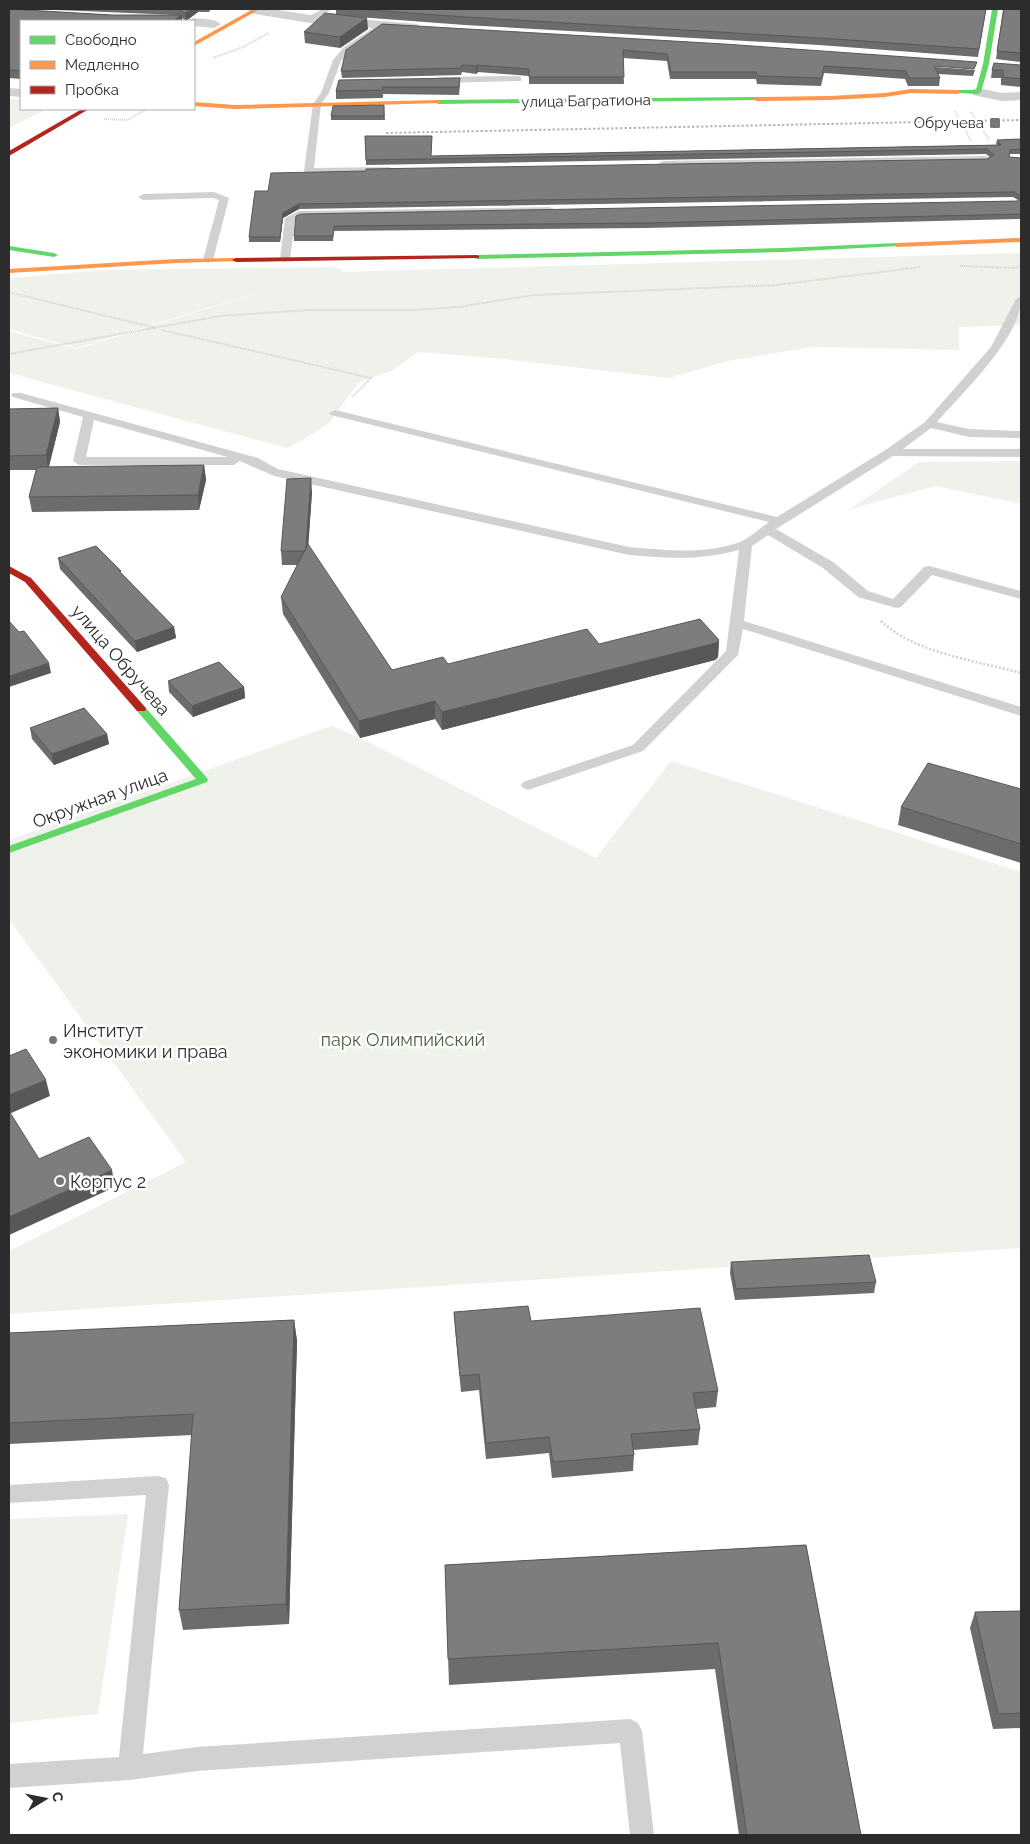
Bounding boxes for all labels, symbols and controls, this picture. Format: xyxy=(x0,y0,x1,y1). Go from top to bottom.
legend xyxy=(20,20,195,110)
text: Свободно xyxy=(65,31,137,49)
text: Медленно xyxy=(65,56,139,74)
text: Пробка xyxy=(65,81,119,99)
street label: улица Багратиона xyxy=(521,91,651,111)
place label: Обручева xyxy=(914,114,984,132)
marker: Обручева xyxy=(988,116,1002,130)
street label: улица Обручева xyxy=(67,600,175,720)
street label: Окружная улица xyxy=(30,764,170,832)
place label: Институт экономики и права xyxy=(63,1020,228,1062)
park label: парк Олимпийский xyxy=(321,1029,485,1050)
marker: Институт экономики и права xyxy=(47,1034,59,1046)
place label: Корпус 2 xyxy=(70,1171,146,1192)
marker: Корпус 2 xyxy=(54,1175,66,1187)
north arrow xyxy=(20,1774,70,1824)
text: С xyxy=(49,1791,67,1803)

